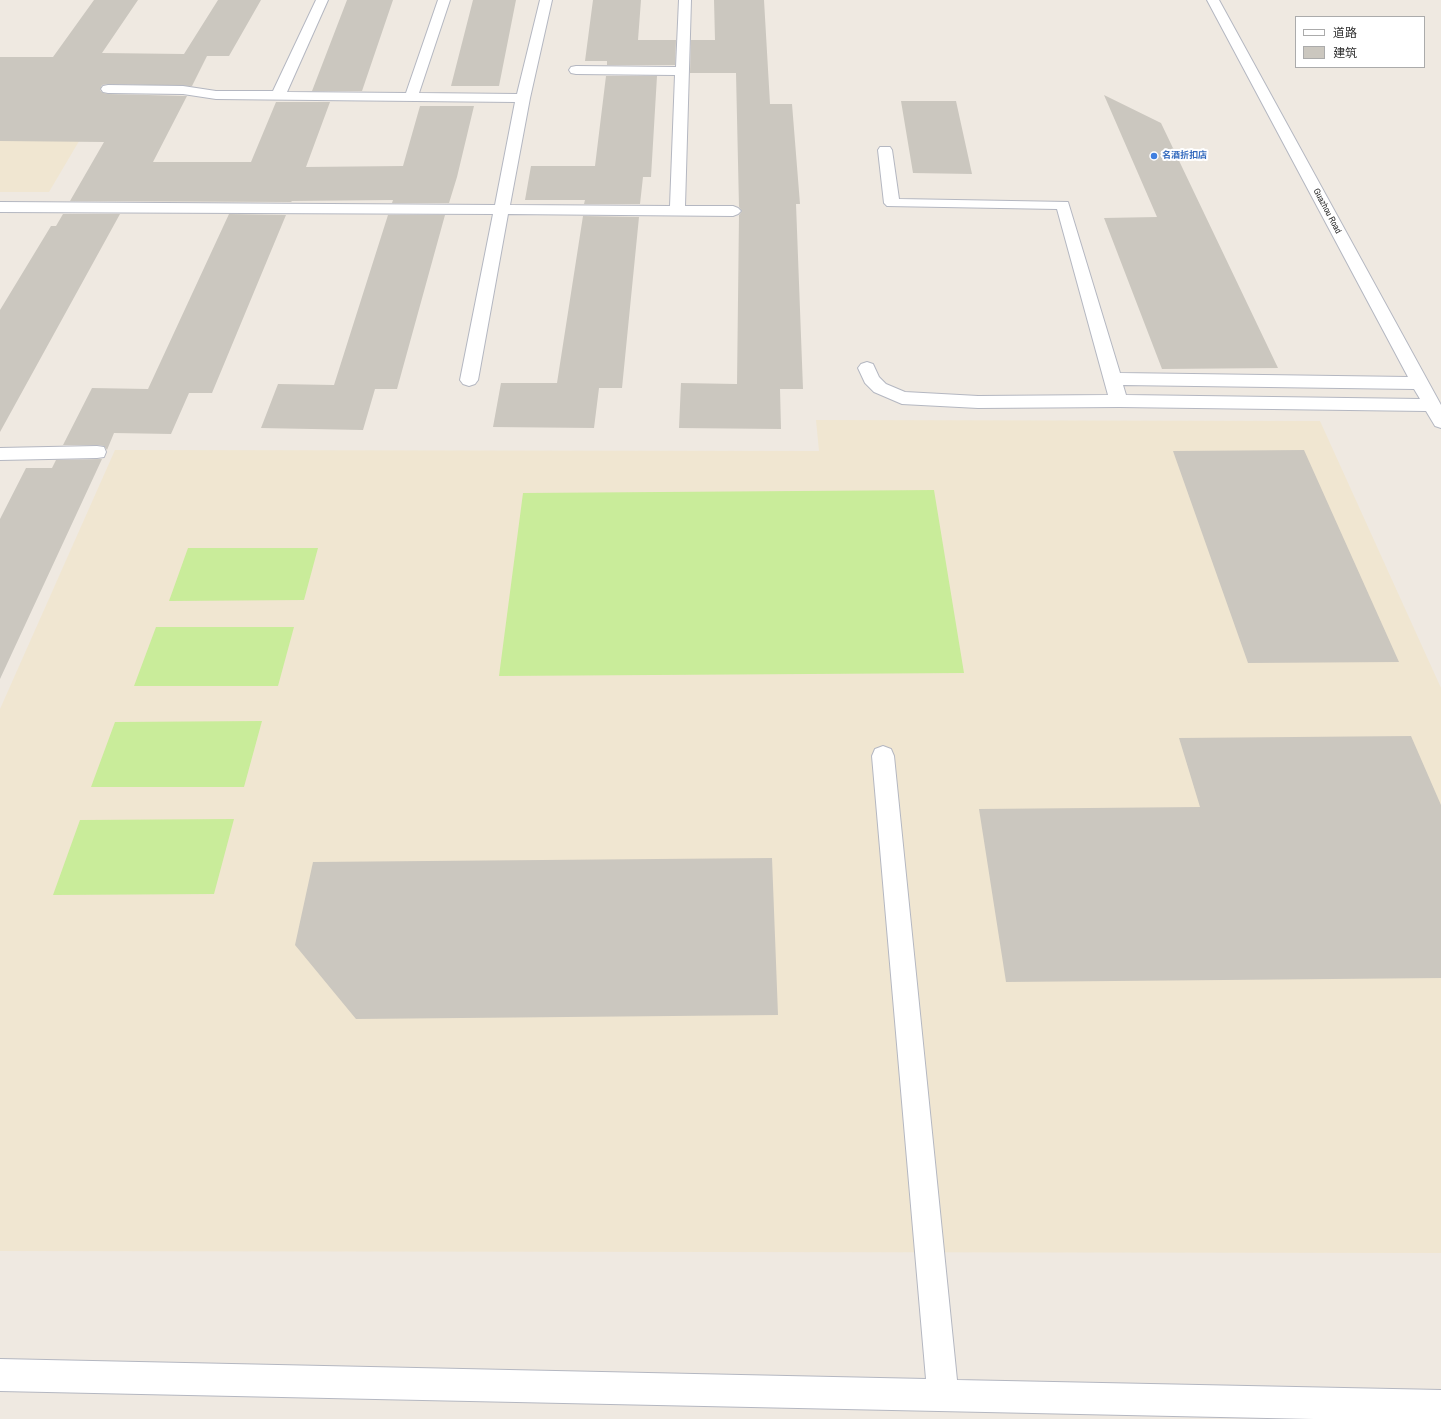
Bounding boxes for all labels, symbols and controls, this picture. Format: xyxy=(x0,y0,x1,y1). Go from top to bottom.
legend xyxy=(1295,16,1425,68)
text: 道路 xyxy=(1333,25,1357,41)
text: 建筑 xyxy=(1333,45,1357,61)
marker: 名酒折扣店 xyxy=(1149,151,1159,161)
place label: 名酒折扣店 xyxy=(1162,151,1207,161)
street label: Guazhou Road xyxy=(1311,187,1343,235)

